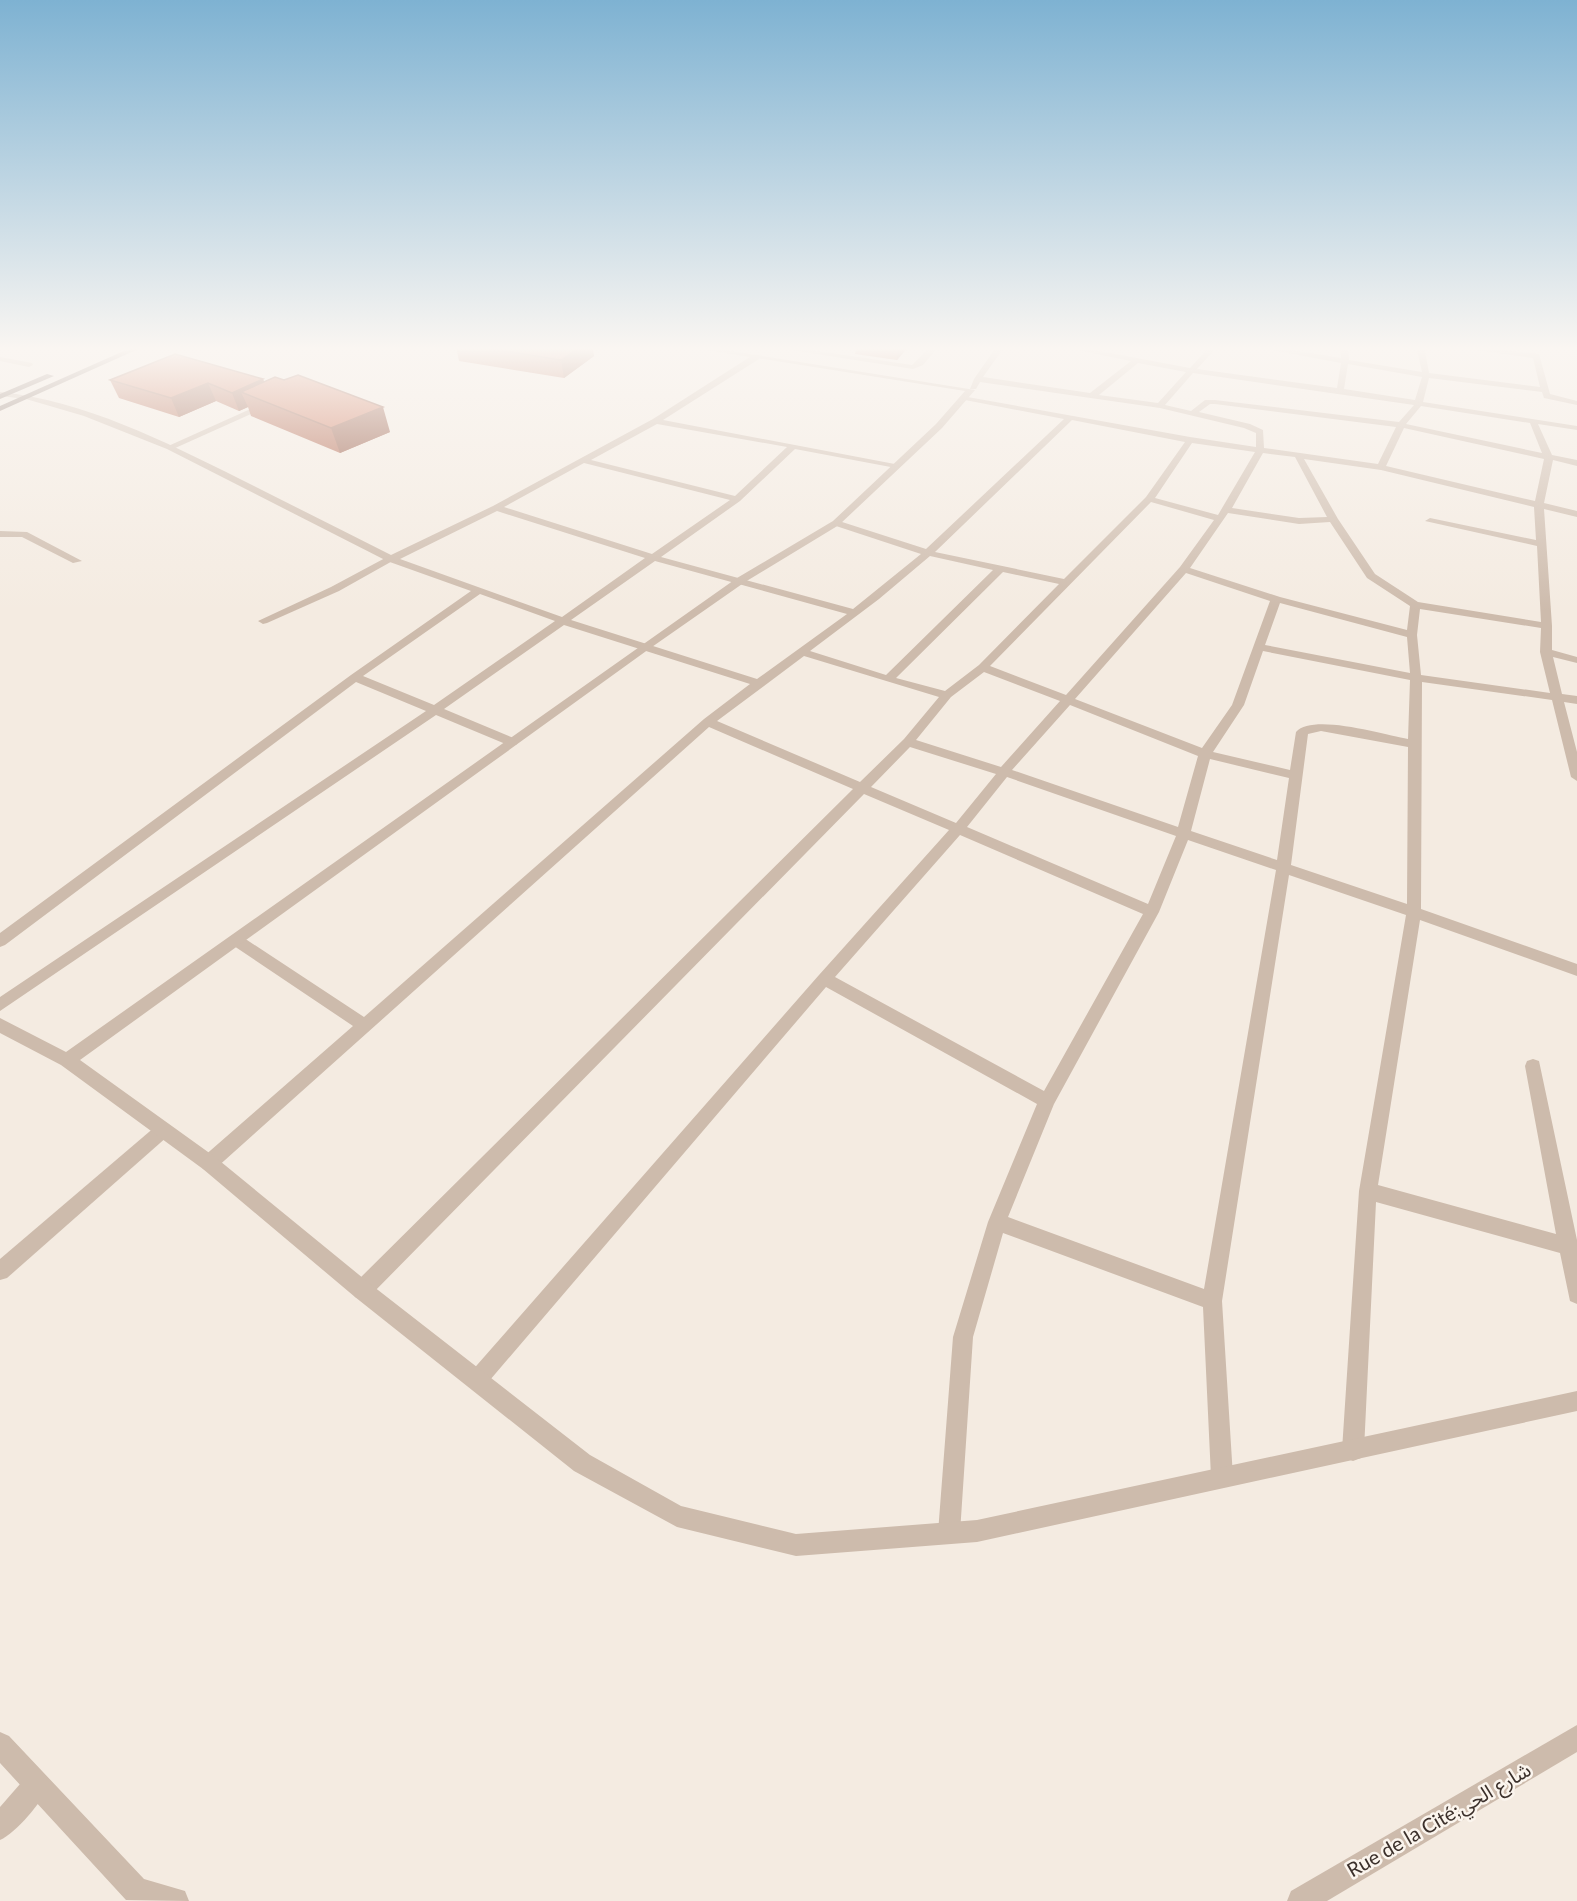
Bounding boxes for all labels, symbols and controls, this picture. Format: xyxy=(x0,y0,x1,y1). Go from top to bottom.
street label: Rue de la Cité;شارع الحي xyxy=(1342,1757,1537,1886)

